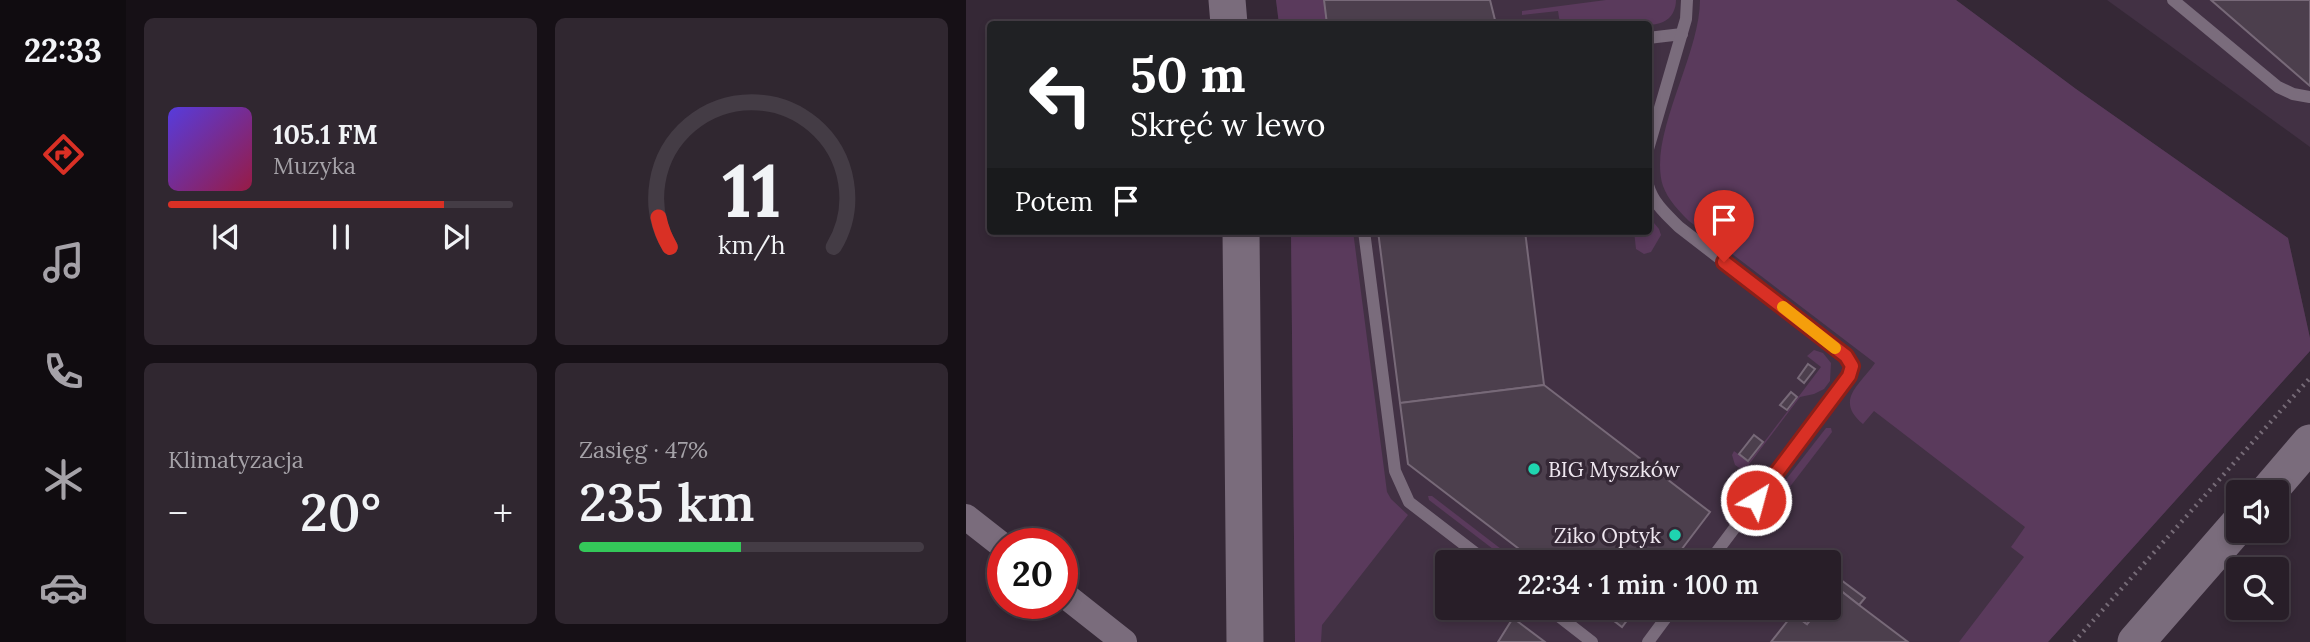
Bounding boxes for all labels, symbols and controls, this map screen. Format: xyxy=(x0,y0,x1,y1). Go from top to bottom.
text: 22:33 xyxy=(24,30,102,71)
text: 50 m xyxy=(1130,43,1246,105)
icon: left xyxy=(1015,49,1106,140)
text: Skręć w lewo xyxy=(1130,104,1326,145)
text: 105.1 FM xyxy=(273,118,378,151)
icon: directions xyxy=(39,130,88,179)
text: 11 xyxy=(722,145,781,238)
text: Muzyka xyxy=(273,151,356,180)
icon: arrive xyxy=(1107,182,1145,220)
text: Potem xyxy=(1015,185,1093,218)
pin xyxy=(1694,190,1754,262)
icon: arrive xyxy=(1705,201,1743,239)
icon: previous xyxy=(207,218,245,256)
icon: pause xyxy=(322,218,360,256)
icon: next xyxy=(437,218,475,256)
text: km/h xyxy=(718,229,785,261)
icon: music xyxy=(39,238,88,287)
icon: phone xyxy=(39,347,88,396)
text: Zasięg · 47% xyxy=(579,435,708,464)
text: Klimatyzacja xyxy=(168,445,304,474)
icon: climate xyxy=(39,455,88,504)
place label: BIG Myszków xyxy=(1548,456,1680,483)
marker: BIG Myszków xyxy=(1526,461,1542,477)
position arrow xyxy=(1719,463,1793,537)
text: 235 km xyxy=(579,469,755,535)
text: 20° xyxy=(300,479,381,545)
map controls xyxy=(2226,480,2289,620)
button: sound xyxy=(2226,480,2289,543)
text: − xyxy=(168,489,188,537)
text: + xyxy=(493,489,513,537)
place label: Ziko Optyk xyxy=(1554,522,1662,549)
marker: Ziko Optyk xyxy=(1667,527,1683,543)
speed limit sign: 20 xyxy=(987,528,1078,619)
button: search xyxy=(2226,557,2289,620)
icon: car xyxy=(39,563,88,612)
text: 22:34 · 1 min · 100 m xyxy=(1517,568,1759,601)

